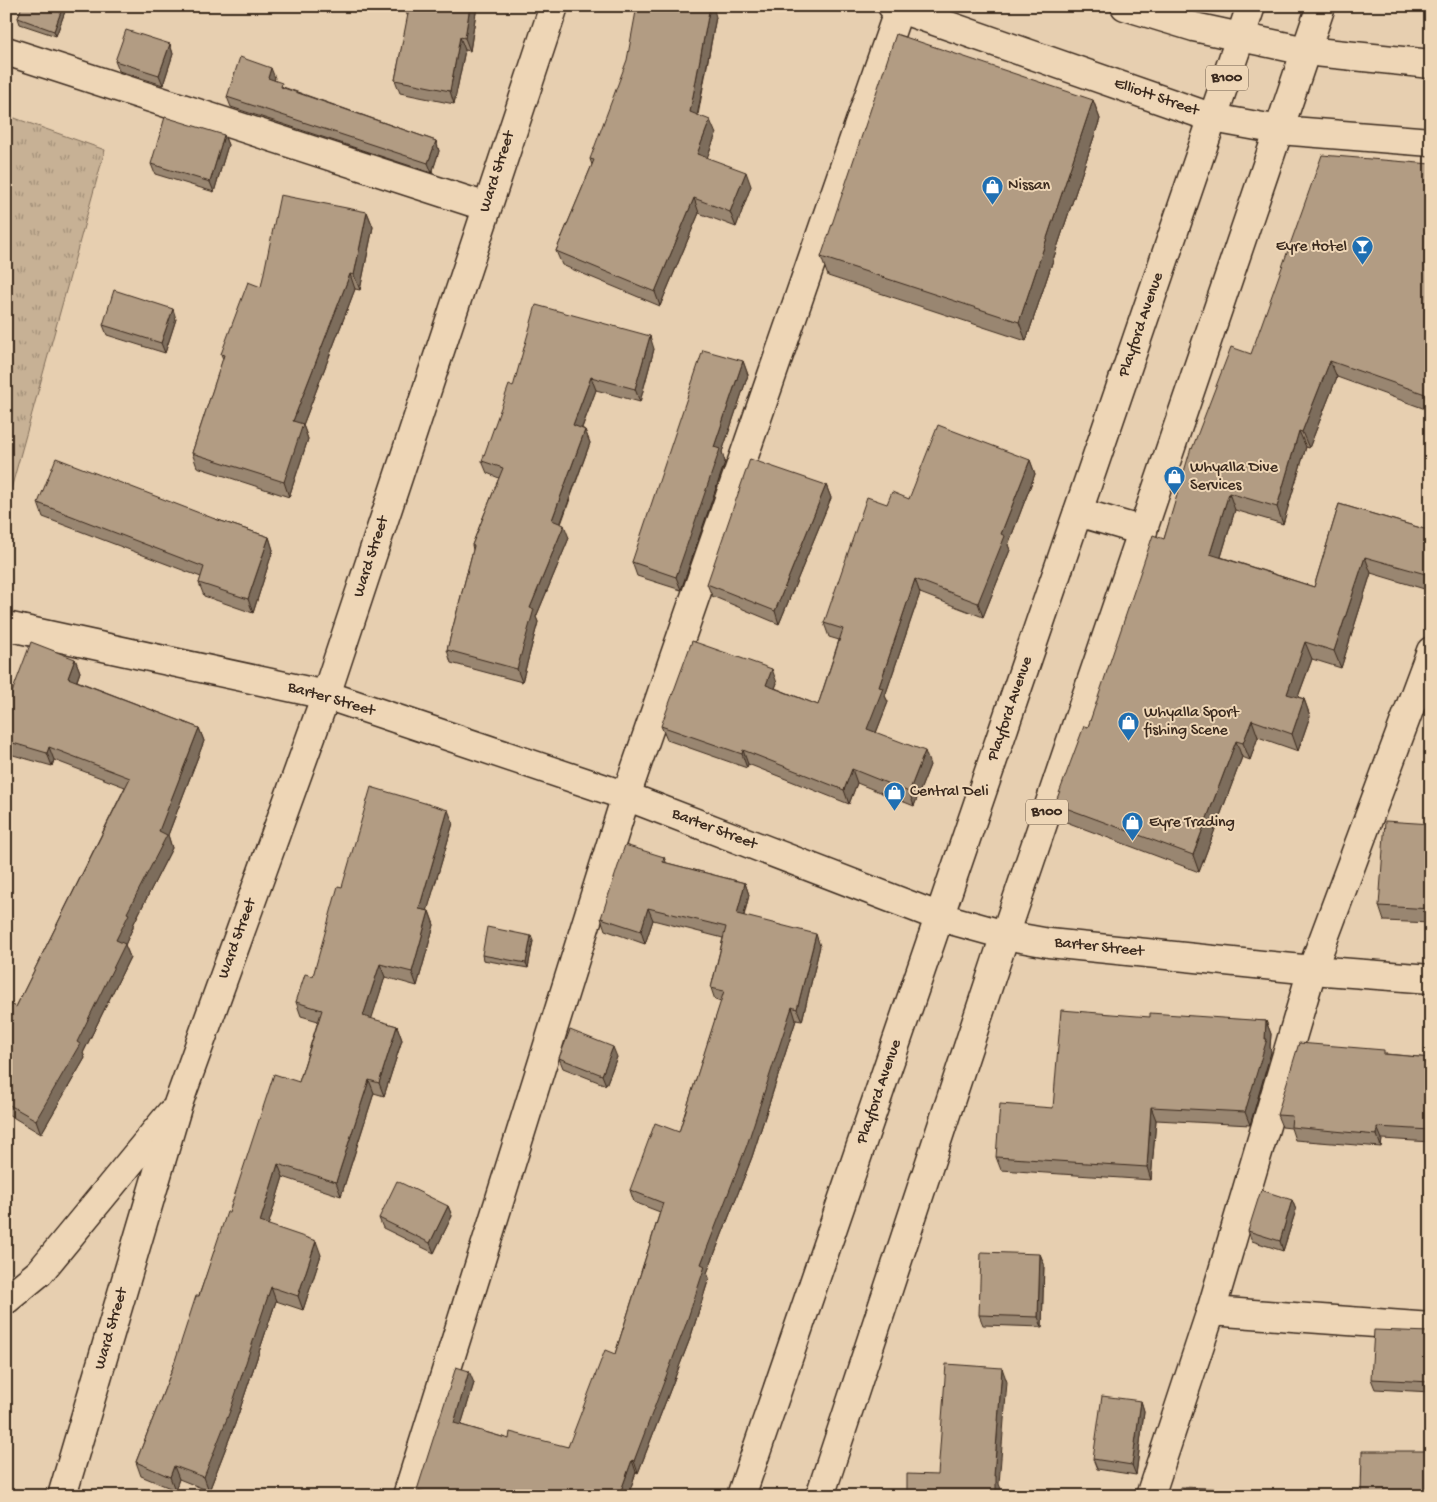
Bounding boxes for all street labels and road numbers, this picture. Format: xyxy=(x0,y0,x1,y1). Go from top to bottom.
road number: B100 xyxy=(1206,66,1248,90)
street label: Elliott Street xyxy=(1111,75,1202,122)
street label: Ward Street xyxy=(476,128,520,215)
street label: Playford Avenue xyxy=(1115,270,1169,381)
street label: Ward Street xyxy=(350,513,394,600)
street label: Playford Avenue xyxy=(984,654,1038,765)
street label: Barter Street xyxy=(284,678,378,722)
road number: B100 xyxy=(1026,800,1068,824)
street label: Barter Street xyxy=(668,805,761,855)
street label: Ward Street xyxy=(215,895,262,982)
street label: Barter Street xyxy=(1052,934,1146,962)
street label: Playford Avenue xyxy=(853,1037,907,1148)
street label: Ward Street xyxy=(91,1285,133,1372)

